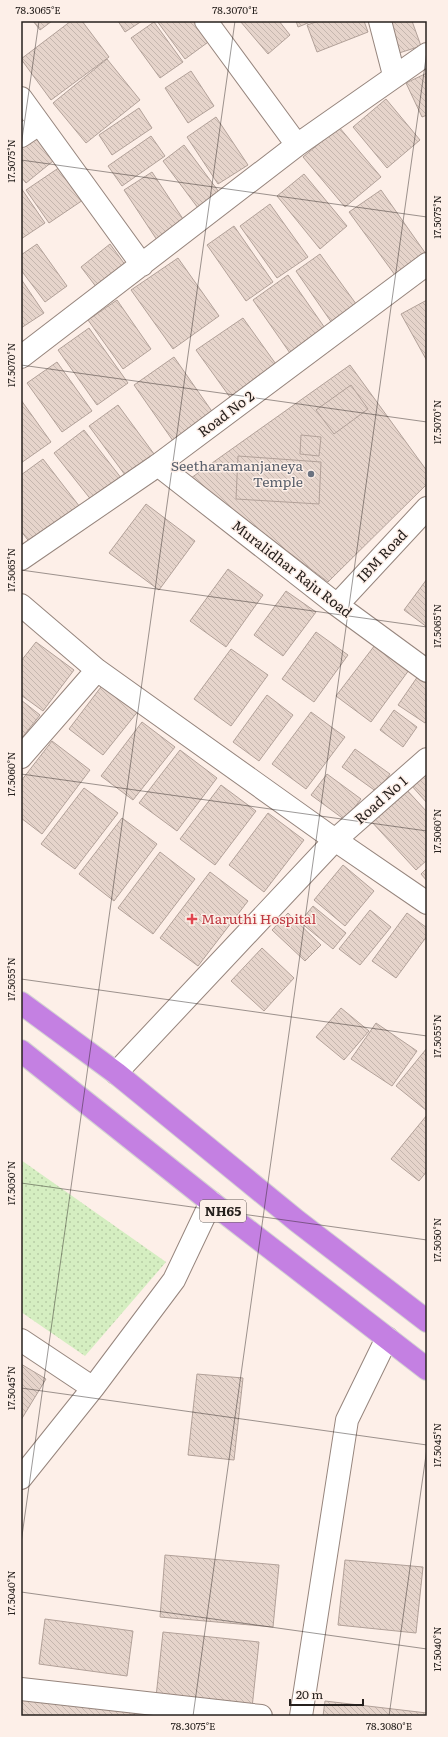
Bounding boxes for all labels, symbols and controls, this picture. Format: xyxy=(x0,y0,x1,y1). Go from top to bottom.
text: 78.3065°E xyxy=(15,2,61,17)
text: 78.3070°E xyxy=(212,2,258,17)
text: 17.5075°N xyxy=(3,139,18,183)
text: 17.5075°N xyxy=(429,195,444,239)
text: 17.5070°N xyxy=(3,343,18,387)
street label: Road No 2 xyxy=(193,385,258,441)
text: 17.5070°N xyxy=(429,400,444,444)
place label: Seetharamanjaneya Temple xyxy=(171,455,303,491)
marker: Seetharamanjaneya Temple xyxy=(306,469,316,479)
street label: Muralidhar Raju Road xyxy=(228,515,357,622)
street label: IBM Road xyxy=(352,524,411,586)
text: 17.5065°N xyxy=(3,548,18,592)
text: 17.5065°N xyxy=(429,604,444,648)
text: 17.5060°N xyxy=(3,752,18,796)
street label: Road No 1 xyxy=(349,770,411,828)
text: 17.5060°N xyxy=(429,809,444,853)
place label: Maruthi Hospital xyxy=(201,908,317,928)
marker: Maruthi Hospital xyxy=(186,913,198,925)
text: 17.5055°N xyxy=(3,957,18,1001)
text: 17.5055°N xyxy=(429,1014,444,1058)
text: 17.5050°N xyxy=(3,1161,18,1205)
road number: NH65 xyxy=(200,1200,246,1222)
text: 17.5050°N xyxy=(429,1218,444,1262)
text: 17.5045°N xyxy=(3,1366,18,1410)
text: 17.5045°N xyxy=(429,1423,444,1467)
text: 17.5040°N xyxy=(3,1571,18,1615)
text: 17.5040°N xyxy=(429,1627,444,1671)
scale bar xyxy=(290,1681,363,1707)
text: 20 m xyxy=(296,1685,323,1703)
text: 78.3075°E xyxy=(171,1718,215,1733)
text: 78.3080°E xyxy=(366,1718,412,1733)

